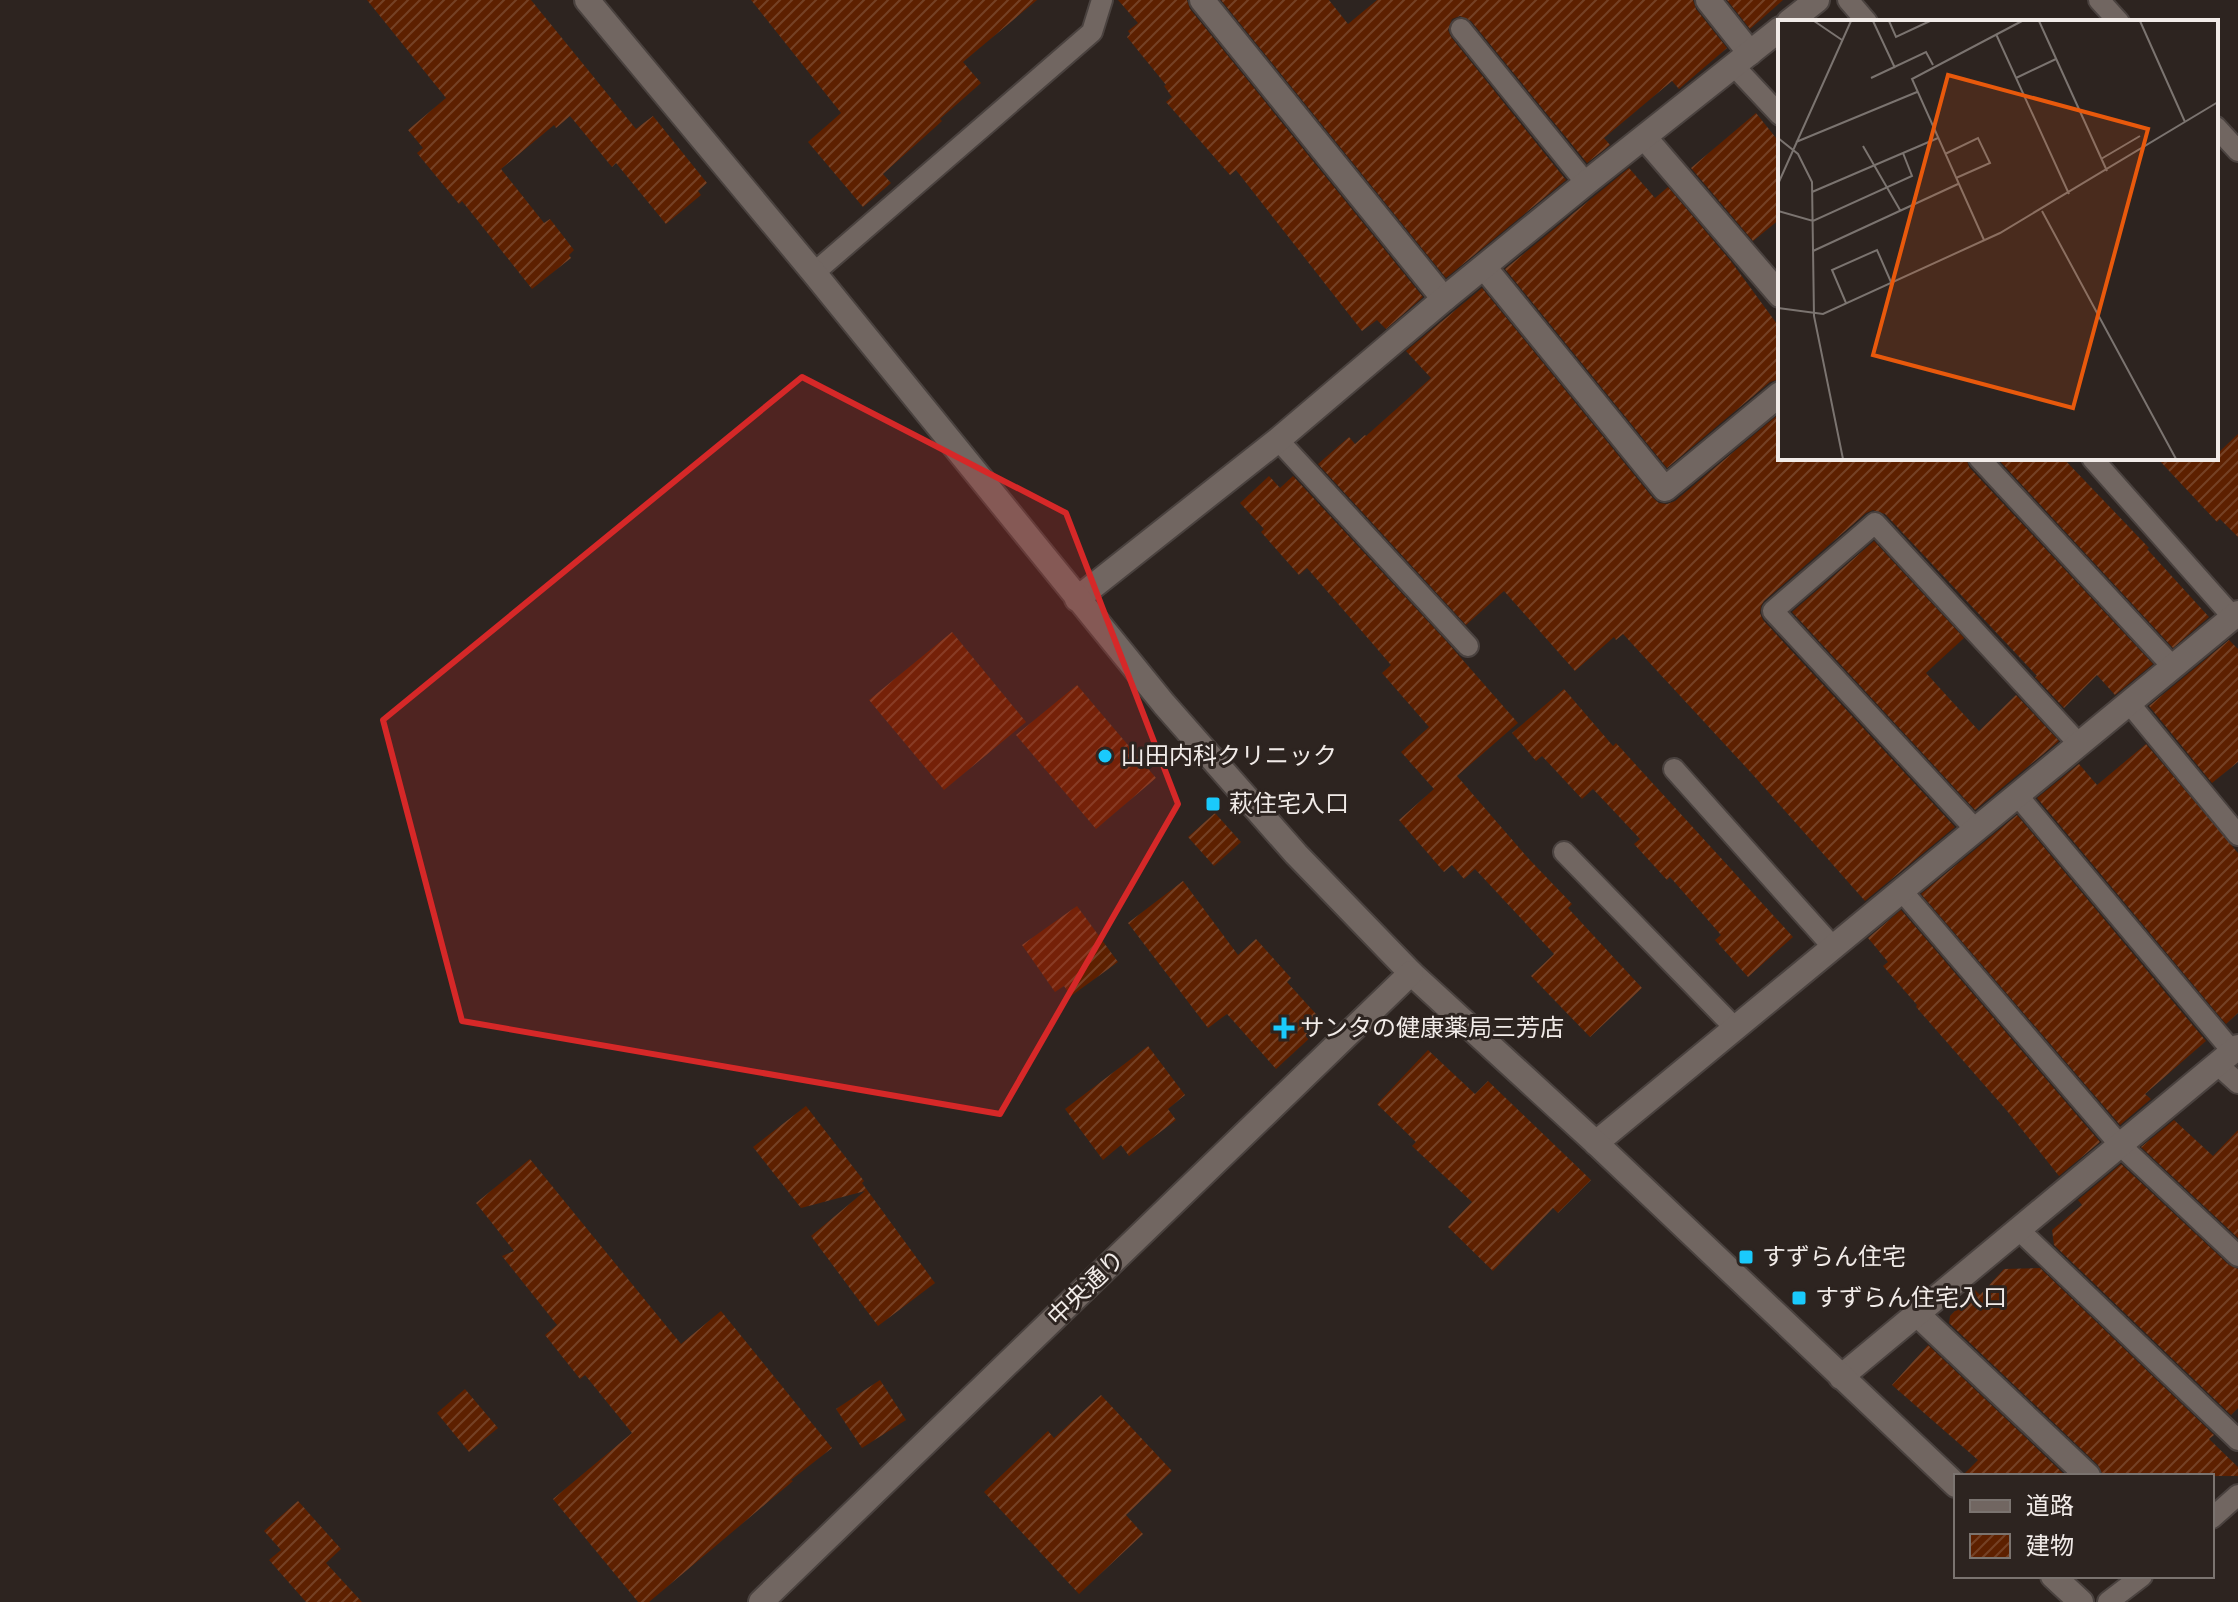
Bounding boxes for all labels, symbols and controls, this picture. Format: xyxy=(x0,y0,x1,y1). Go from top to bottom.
inset map xyxy=(1778,20,2218,460)
place label: 山田内科クリニック xyxy=(1121,742,1337,770)
marker: 山田内科クリニック xyxy=(1096,747,1114,765)
place label: 萩住宅入口 xyxy=(1229,790,1349,818)
marker: 萩住宅入口 xyxy=(1204,795,1222,813)
place label: サンタの健康薬局三芳店 xyxy=(1300,1014,1564,1042)
marker: サンタの健康薬局三芳店 xyxy=(1275,1019,1293,1037)
place label: すずらん住宅 xyxy=(1762,1243,1906,1271)
street label: 中央通り xyxy=(1042,1245,1130,1331)
marker: すずらん住宅 xyxy=(1737,1248,1755,1266)
place label: すずらん住宅入口 xyxy=(1815,1284,2007,1312)
marker: すずらん住宅入口 xyxy=(1790,1289,1808,1307)
legend xyxy=(1954,1474,2214,1578)
text: 道路 xyxy=(2026,1492,2074,1520)
text: 建物 xyxy=(2026,1532,2074,1560)

